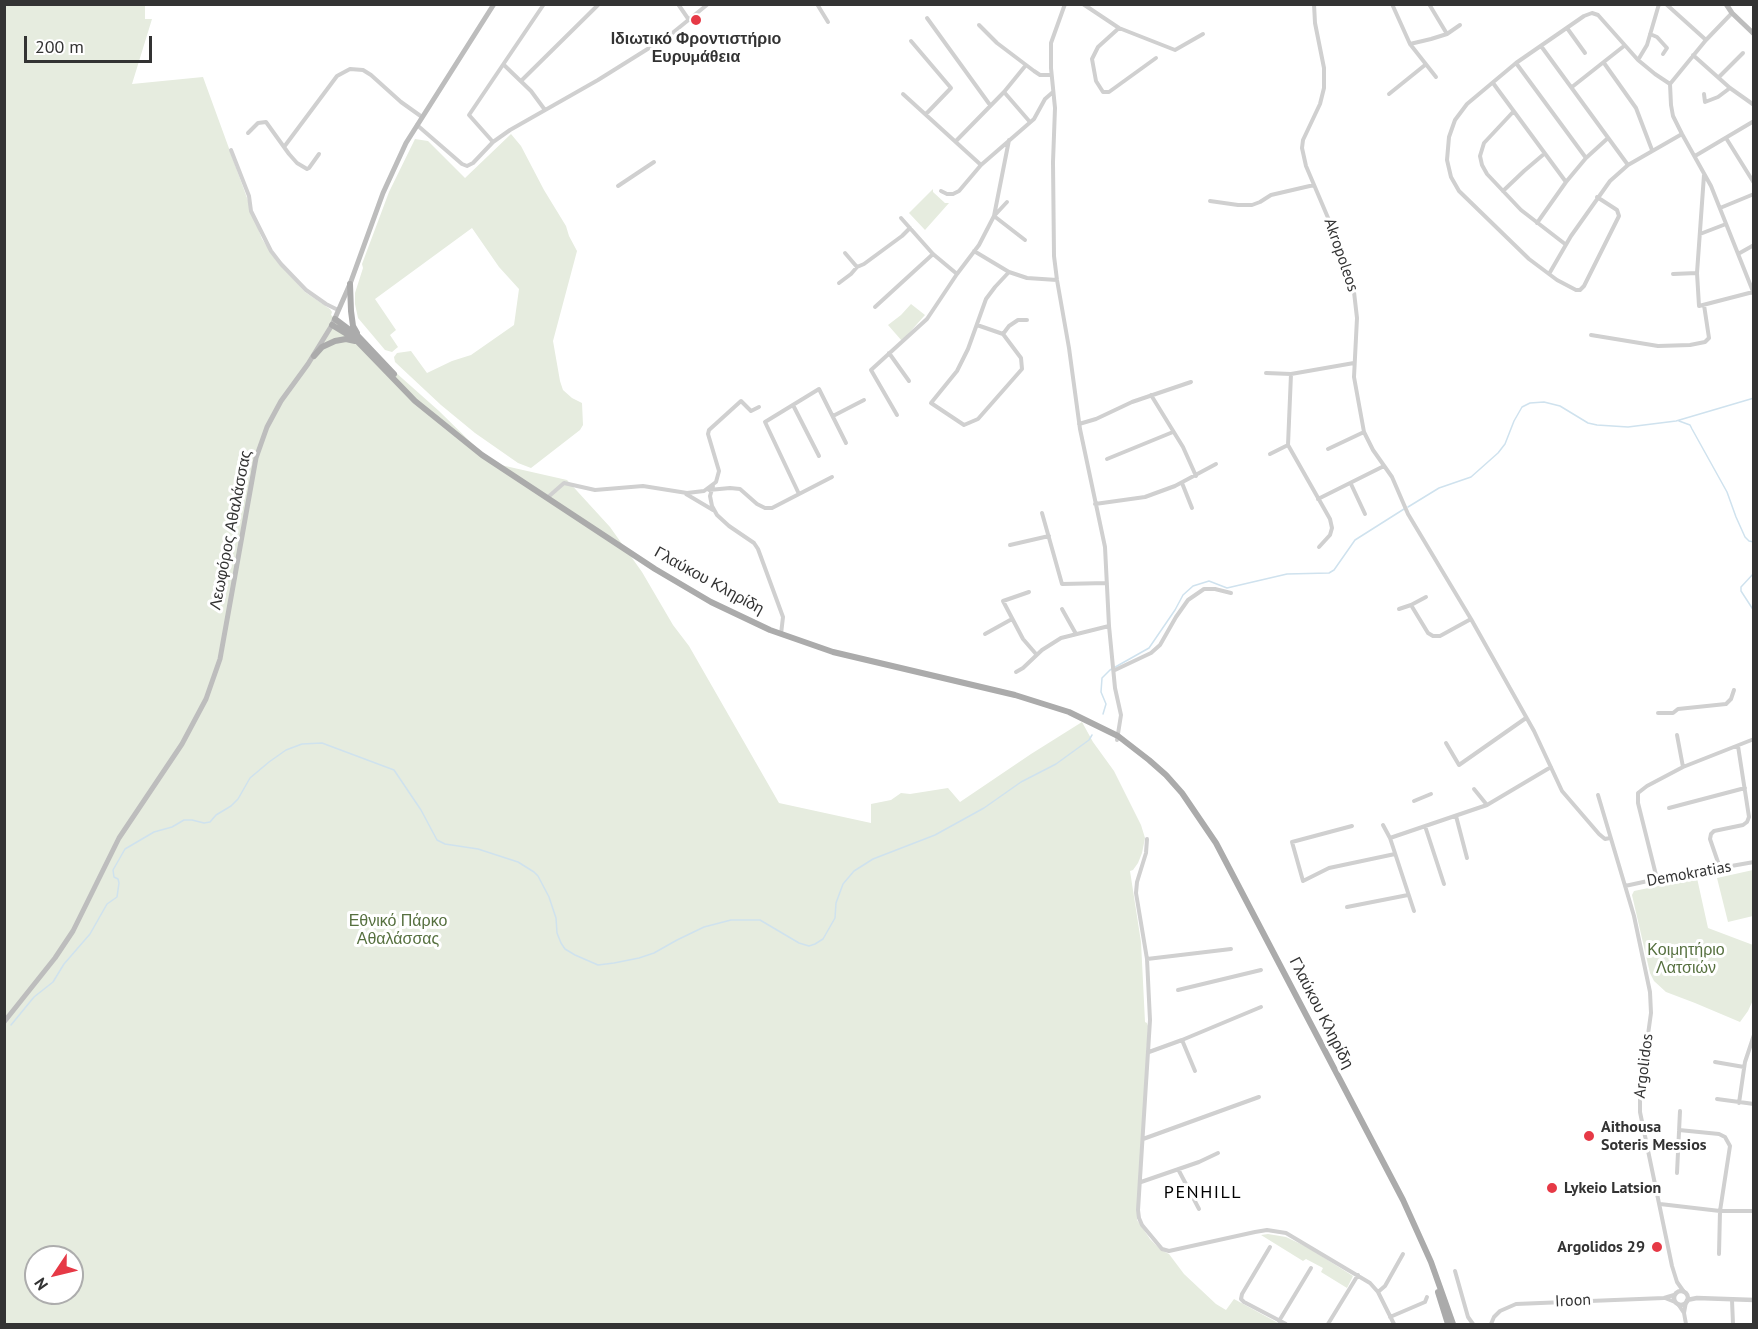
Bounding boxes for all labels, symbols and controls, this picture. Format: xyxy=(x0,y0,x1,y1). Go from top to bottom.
marker: Ιδιωτικό Φροντιστήριο Ευρυμάθεια xyxy=(689,13,703,27)
scale bar xyxy=(27,24,154,62)
place label: Ιδιωτικό Φροντιστήριο Ευρυμάθεια xyxy=(611,29,781,67)
text: 200 m xyxy=(35,35,84,58)
street label: Akropoleos xyxy=(1320,216,1362,294)
street label: Λεωφόρος Αθαλάσσας xyxy=(206,449,256,611)
street label: Γλαύκου Κληρίδη xyxy=(651,543,767,619)
street label: Demokratias xyxy=(1645,857,1733,891)
park label: Εθνικό Πάρκο Αθαλάσσας xyxy=(349,911,447,949)
park label: Κοιμητήριο Λατσιών xyxy=(1647,940,1725,978)
street label: Γλαύκου Κληρίδη xyxy=(1285,954,1357,1072)
street label: Argolidos xyxy=(1631,1033,1657,1099)
place label: Aithousa Soteris Messios xyxy=(1601,1117,1707,1155)
marker: Aithousa Soteris Messios xyxy=(1582,1129,1596,1143)
place label: Lykeio Latsion xyxy=(1564,1178,1661,1198)
marker: Lykeio Latsion xyxy=(1545,1181,1559,1195)
district label: PENHILL xyxy=(1164,1182,1242,1204)
place label: Argolidos 29 xyxy=(1557,1237,1645,1257)
marker: Argolidos 29 xyxy=(1650,1240,1664,1254)
north arrow xyxy=(24,1245,84,1305)
text: N xyxy=(30,1274,52,1294)
street label: Iroon xyxy=(1555,1290,1591,1312)

